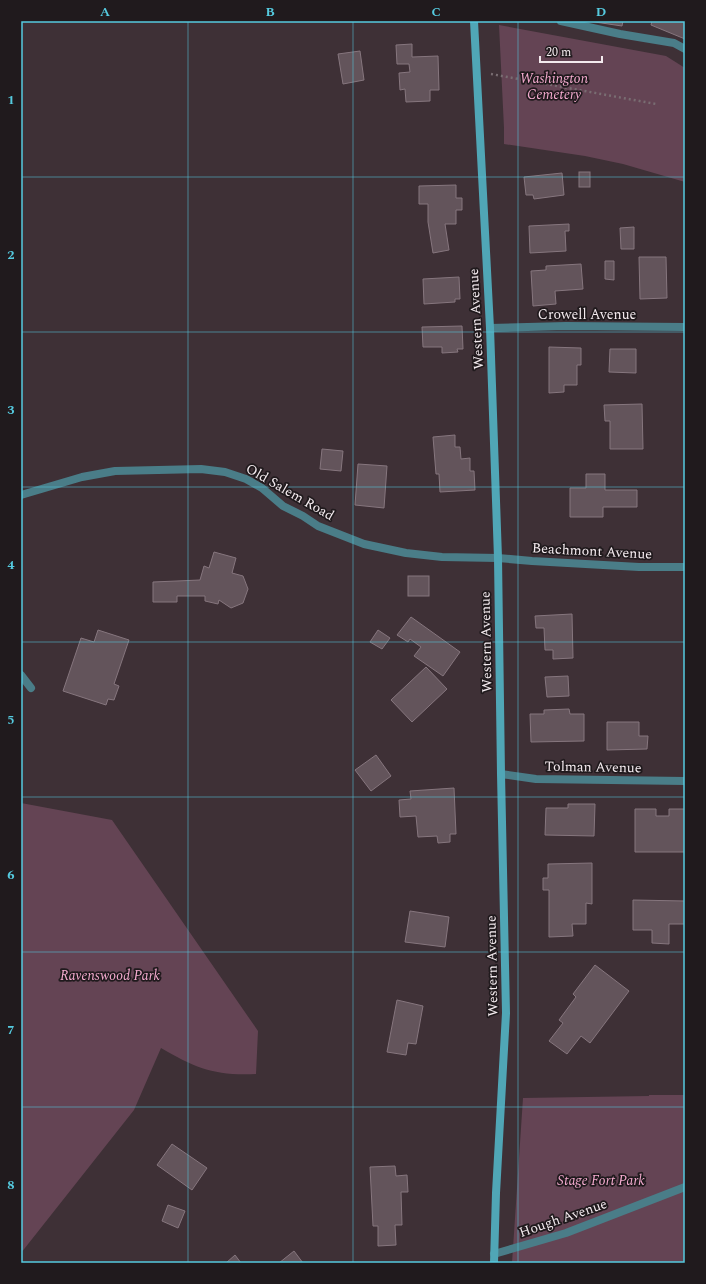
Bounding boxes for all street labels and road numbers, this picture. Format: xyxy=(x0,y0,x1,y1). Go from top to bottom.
street label: Western Avenue xyxy=(463,268,489,370)
street label: Crowell Avenue xyxy=(538,304,636,325)
street label: Old Salem Road xyxy=(242,458,338,526)
street label: Beachmont Avenue xyxy=(531,537,653,565)
street label: Western Avenue xyxy=(475,591,497,693)
street label: Tolman Avenue xyxy=(544,756,642,778)
street label: Western Avenue xyxy=(481,915,503,1017)
street label: Hough Avenue xyxy=(516,1193,610,1243)

